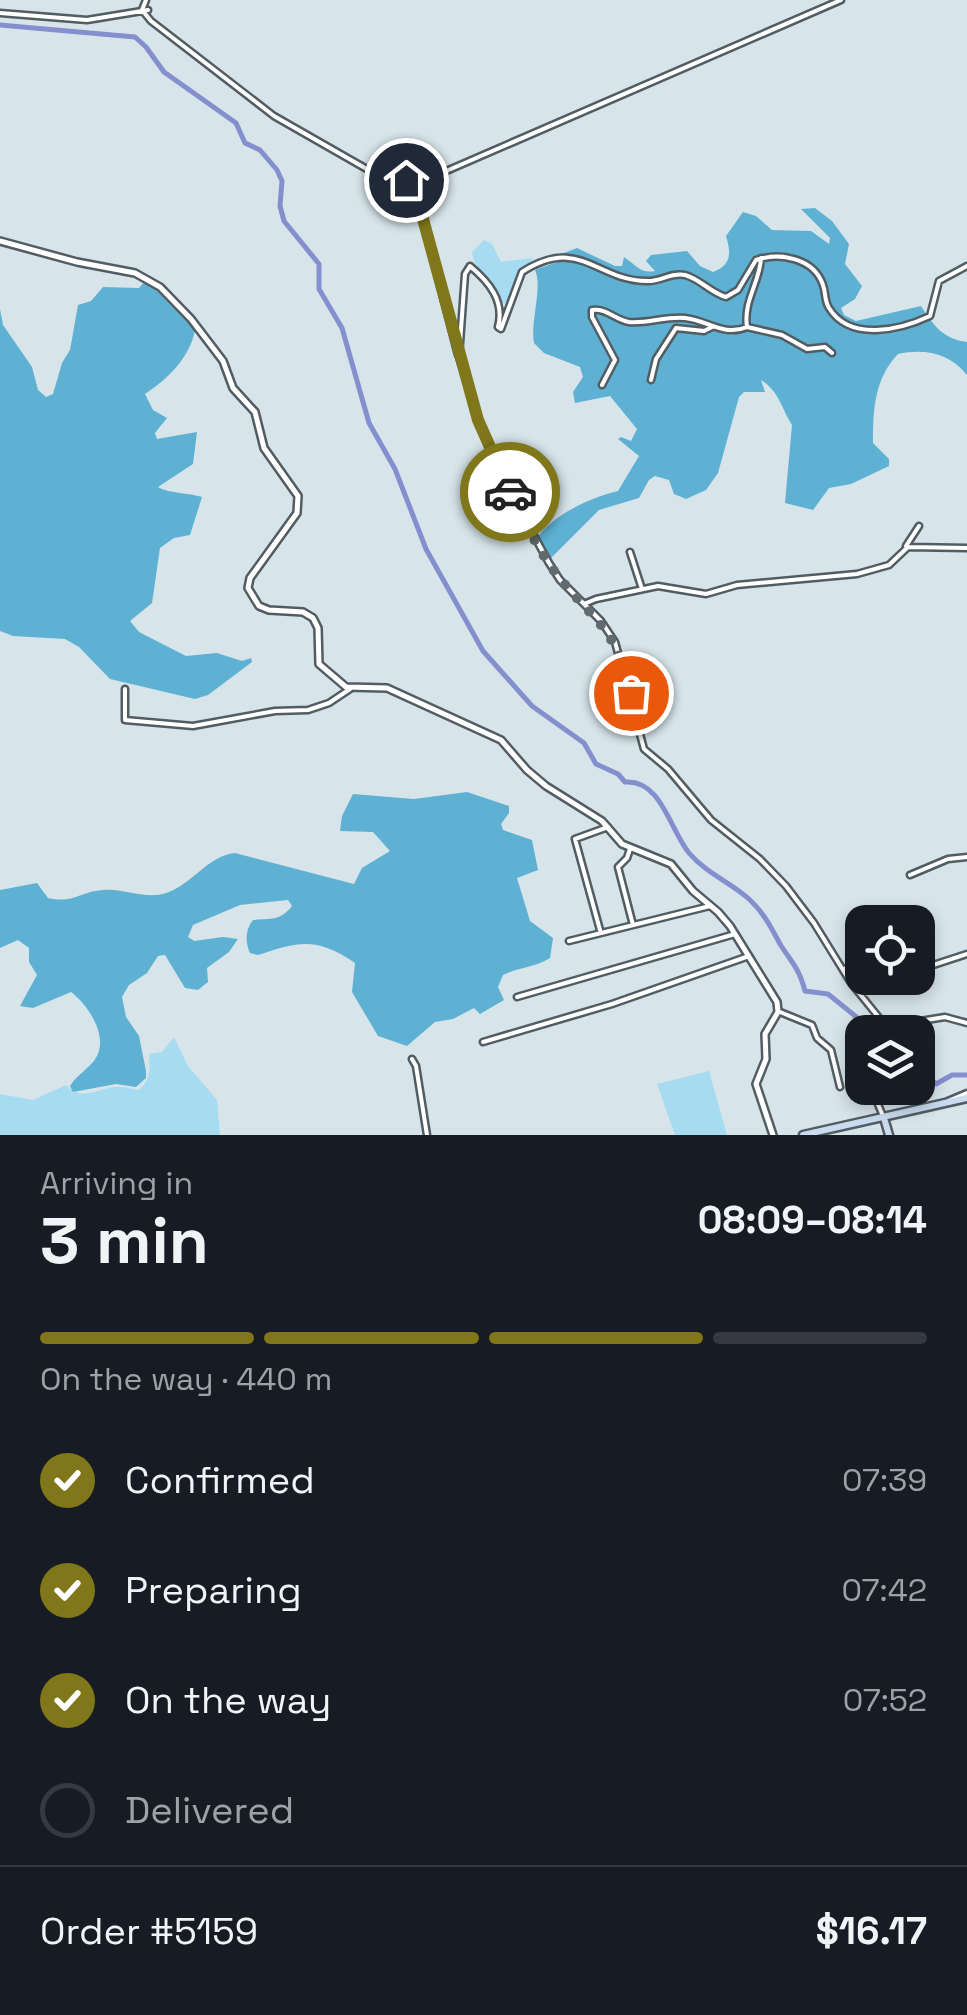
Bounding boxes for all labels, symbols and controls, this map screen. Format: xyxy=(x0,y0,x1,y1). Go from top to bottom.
pin xyxy=(364,138,449,223)
icon: home xyxy=(379,153,434,208)
courier xyxy=(460,442,560,542)
icon: car xyxy=(483,465,538,520)
pin xyxy=(589,651,674,736)
icon: bag xyxy=(604,666,659,721)
map controls xyxy=(845,905,935,1105)
button: locate xyxy=(845,905,935,995)
button: layers xyxy=(845,1015,935,1105)
text: Arriving in xyxy=(40,1163,193,1203)
text: 08:09–08:14 xyxy=(698,1196,927,1244)
text: 3 min xyxy=(40,1199,209,1282)
text: On the way · 440 m xyxy=(40,1359,332,1399)
icon: check xyxy=(40,1453,95,1508)
text: Confirmed xyxy=(125,1456,315,1504)
text: 07:39 xyxy=(842,1460,927,1500)
icon: check xyxy=(40,1563,95,1618)
text: Preparing xyxy=(125,1566,302,1614)
text: 07:42 xyxy=(842,1570,927,1610)
icon: check xyxy=(40,1673,95,1728)
text: On the way xyxy=(125,1676,331,1724)
text: 07:52 xyxy=(843,1680,927,1720)
text: Delivered xyxy=(125,1786,294,1834)
text: Order #5159 xyxy=(40,1907,258,1955)
text: $16.17 xyxy=(816,1907,927,1955)

